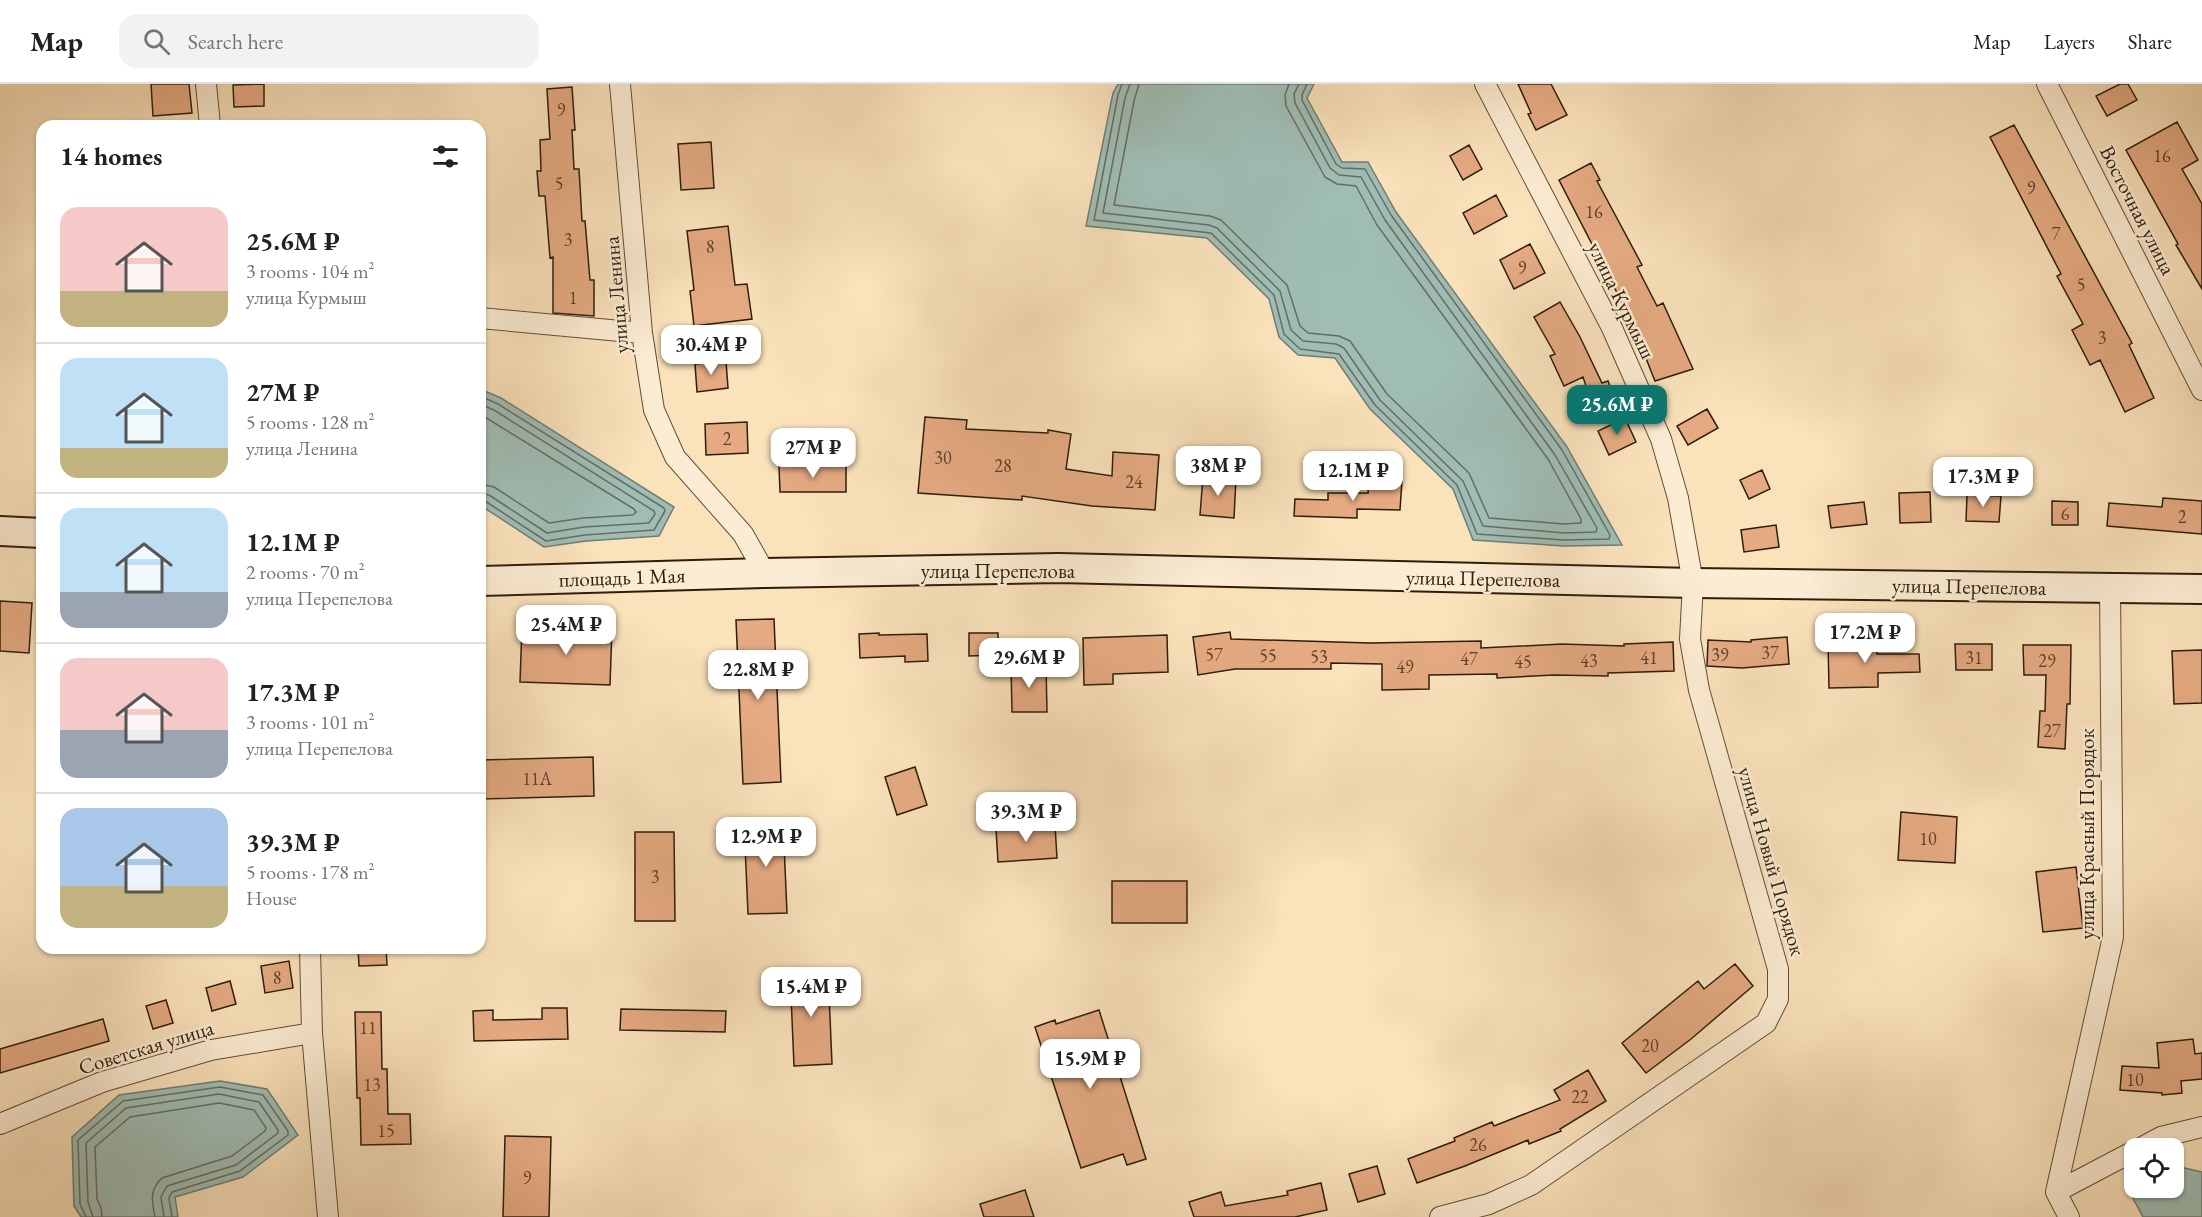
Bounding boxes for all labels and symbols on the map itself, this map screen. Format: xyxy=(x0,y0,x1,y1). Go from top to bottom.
house number: 9 xyxy=(557,98,566,121)
street label: Восточная улица xyxy=(2094,141,2182,280)
house number: 16 xyxy=(2153,144,2171,167)
house number: 5 xyxy=(555,172,563,195)
house number: 9 xyxy=(2027,176,2036,199)
house number: 16 xyxy=(1585,200,1603,223)
house number: 7 xyxy=(2052,222,2061,245)
house number: 3 xyxy=(564,228,572,251)
street label: улица Ленина xyxy=(597,235,635,355)
house number: 8 xyxy=(706,235,714,258)
street label: улица Курмыш xyxy=(1582,237,1662,363)
house number: 9 xyxy=(1518,256,1527,279)
house number: 5 xyxy=(2077,273,2085,296)
house number: 1 xyxy=(569,286,577,309)
pin: 30.4M ₽ xyxy=(656,325,766,376)
house number: 3 xyxy=(2098,326,2106,349)
pin: 25.6M ₽ xyxy=(1562,385,1672,436)
house number: 2 xyxy=(723,427,732,450)
pin: 27M ₽ xyxy=(771,428,855,479)
house number: 30 xyxy=(934,446,952,469)
pin: 38M ₽ xyxy=(1176,446,1260,497)
pin: 12.1M ₽ xyxy=(1298,451,1408,502)
house number: 28 xyxy=(994,454,1012,477)
pin: 17.3M ₽ xyxy=(1928,457,2038,508)
house number: 24 xyxy=(1125,470,1143,493)
house number: 6 xyxy=(2061,502,2070,525)
house number: 2 xyxy=(2178,505,2187,528)
street label: улица Перепелова xyxy=(921,557,1076,584)
street label: площадь 1 Мая xyxy=(558,561,686,593)
street label: улица Перепелова xyxy=(1406,563,1561,593)
street label: улица Перепелова xyxy=(1892,571,2047,601)
pin: 25.4M ₽ xyxy=(511,605,621,656)
pin: 17.2M ₽ xyxy=(1810,613,1920,664)
pin: 29.6M ₽ xyxy=(974,638,1084,689)
house number: 37 xyxy=(1761,641,1779,664)
house number: 57 xyxy=(1205,643,1223,666)
house number: 39 xyxy=(1711,643,1729,666)
house number: 55 xyxy=(1259,644,1277,667)
house number: 53 xyxy=(1310,645,1328,668)
house number: 41 xyxy=(1640,646,1658,669)
house number: 31 xyxy=(1965,646,1983,669)
house number: 47 xyxy=(1460,647,1478,670)
house number: 43 xyxy=(1580,649,1598,672)
house number: 29 xyxy=(2038,649,2056,672)
pin: 22.8M ₽ xyxy=(703,650,813,701)
house number: 45 xyxy=(1514,650,1532,673)
house number: 49 xyxy=(1396,655,1414,678)
house number: 27 xyxy=(2043,719,2061,742)
street label: улица Красный Порядок xyxy=(2073,728,2100,940)
street label: улица Новый Порядок xyxy=(1732,763,1812,959)
house number: 11А xyxy=(522,767,552,790)
pin: 39.3M ₽ xyxy=(971,792,1081,843)
pin: 12.9M ₽ xyxy=(711,817,821,868)
house number: 10 xyxy=(1919,827,1937,850)
house number: 3 xyxy=(651,865,659,888)
house number: 8 xyxy=(273,966,281,989)
pin: 15.4M ₽ xyxy=(756,967,866,1018)
street label: Советская улица xyxy=(75,1013,217,1080)
house number: 11 xyxy=(359,1016,377,1039)
house number: 20 xyxy=(1641,1034,1659,1057)
pin: 15.9M ₽ xyxy=(1035,1039,1145,1090)
house number: 10 xyxy=(2126,1068,2144,1091)
house number: 13 xyxy=(363,1073,381,1096)
house number: 22 xyxy=(1571,1085,1589,1108)
house number: 15 xyxy=(377,1119,395,1142)
house number: 26 xyxy=(1469,1133,1487,1156)
house number: 9 xyxy=(523,1166,532,1189)

